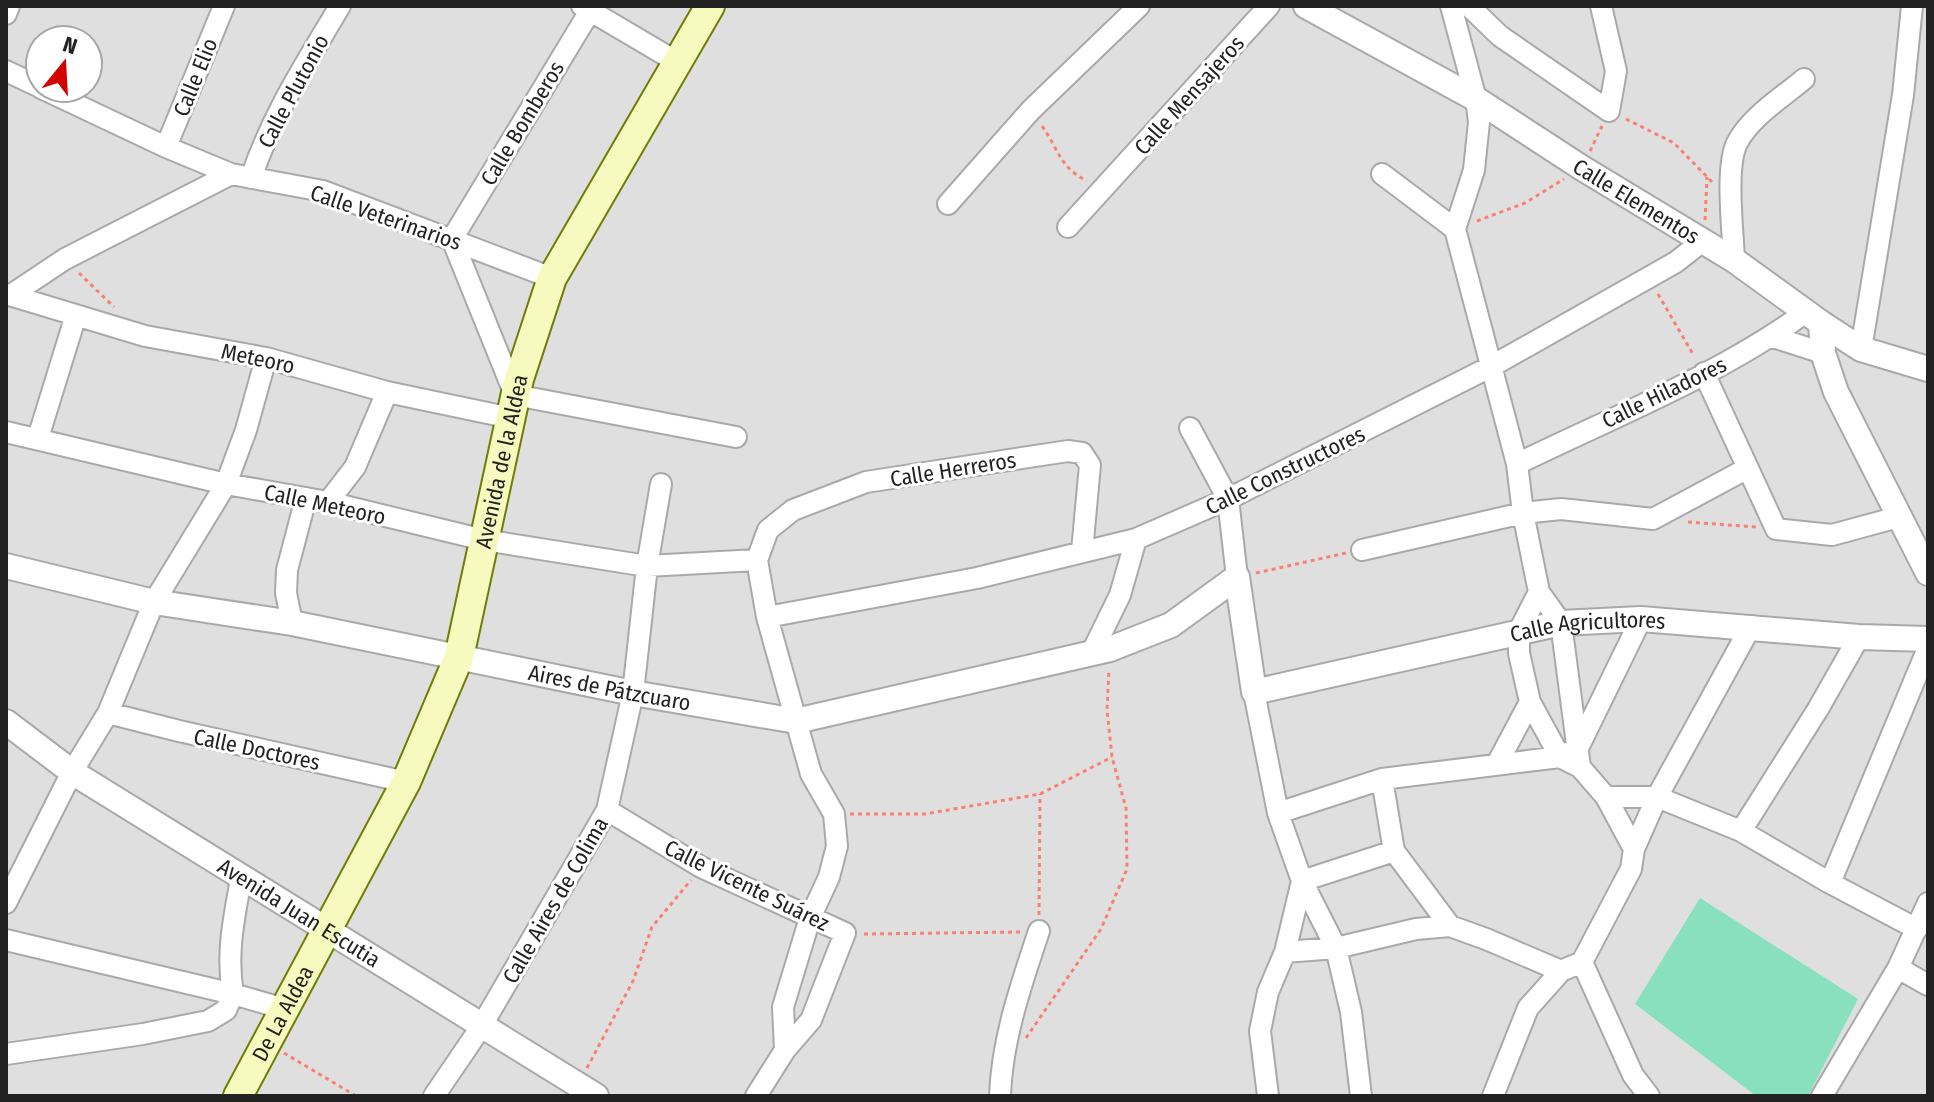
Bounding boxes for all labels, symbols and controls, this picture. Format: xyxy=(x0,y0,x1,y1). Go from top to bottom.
north arrow xyxy=(24,24,104,104)
street label: Calle Plutonio xyxy=(252,30,335,153)
street label: Calle Mensajeros xyxy=(1129,30,1250,161)
text: N xyxy=(60,31,80,60)
street label: Calle Elio xyxy=(168,34,223,120)
street label: Calle Bomberos xyxy=(475,56,570,190)
street label: Calle Elementos xyxy=(1568,153,1704,250)
street label: Calle Veterinarios xyxy=(307,179,465,256)
street label: Meteoro xyxy=(219,338,297,379)
street label: Calle Hiladores xyxy=(1598,351,1731,434)
street label: Avenida de la Aldea xyxy=(470,372,534,551)
street label: Calle Constructores xyxy=(1201,420,1369,521)
street label: Calle Herreros xyxy=(888,446,1018,493)
street label: Calle Meteoro xyxy=(262,478,388,531)
street label: Calle Agricultores xyxy=(1507,606,1667,648)
street label: Aires de Pátzcuaro xyxy=(526,659,693,717)
street label: Calle Doctores xyxy=(191,723,323,776)
street label: Calle Aires de Colima xyxy=(497,812,614,988)
street label: Calle Vicente Suárez xyxy=(660,834,834,937)
street label: Avenida Juan Escutia xyxy=(213,853,385,973)
street label: De La Aldea xyxy=(246,961,319,1066)

